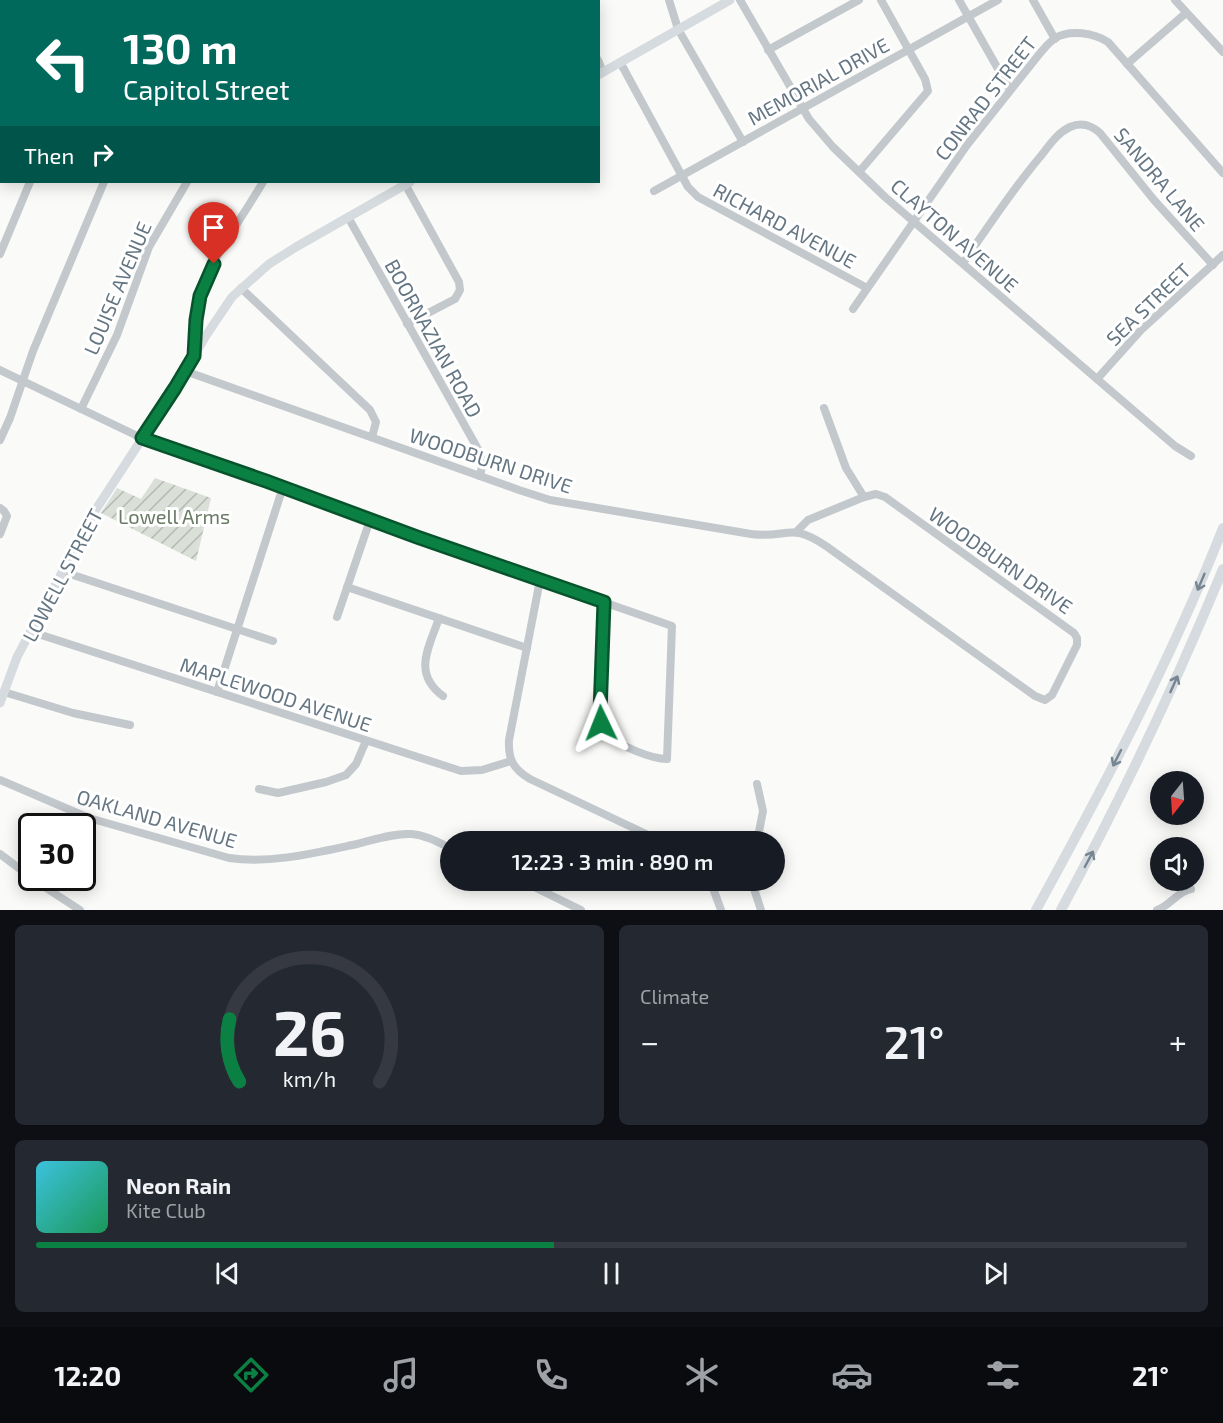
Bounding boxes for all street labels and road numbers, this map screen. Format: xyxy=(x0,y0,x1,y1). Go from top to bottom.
street label: CONRAD STREET xyxy=(929,31,1041,165)
street label: MEMORIAL DRIVE xyxy=(743,32,893,130)
street label: SANDRA LANE xyxy=(1110,122,1210,236)
street label: CLAYTON AVENUE xyxy=(886,173,1024,297)
street label: RICHARD AVENUE xyxy=(710,177,860,273)
street label: LOUISE AVENUE xyxy=(78,218,156,358)
street label: BOORNAZIAN ROAD xyxy=(381,255,487,421)
street label: SEA STREET xyxy=(1101,258,1195,350)
street label: WOODBURN DRIVE xyxy=(407,422,575,498)
street label: WOODBURN DRIVE xyxy=(925,501,1077,619)
street label: LOWELL STREET xyxy=(17,504,107,646)
street label: MAPLEWOOD AVENUE xyxy=(177,652,375,736)
street label: OAKLAND AVENUE xyxy=(74,784,240,852)

